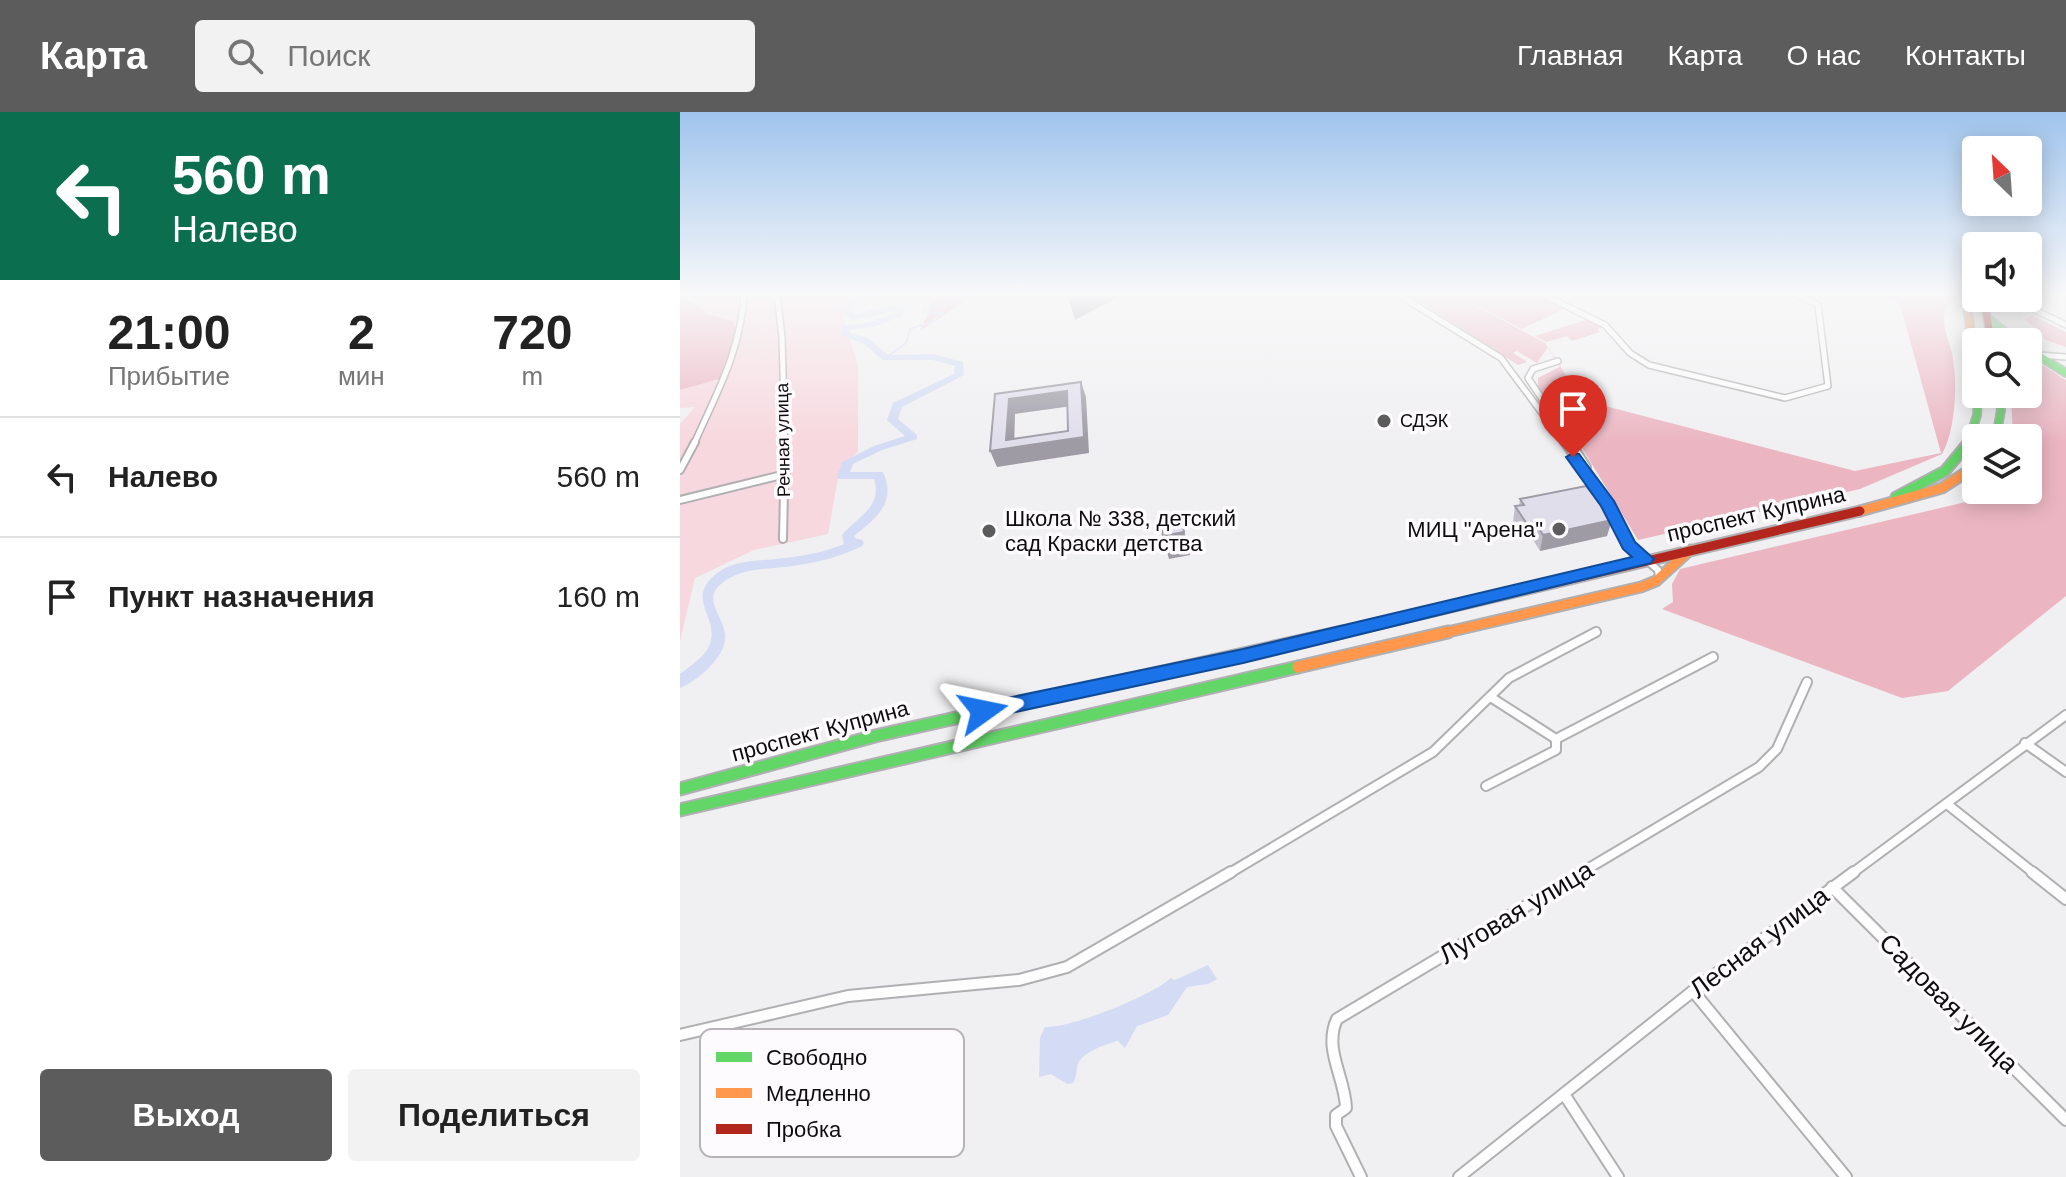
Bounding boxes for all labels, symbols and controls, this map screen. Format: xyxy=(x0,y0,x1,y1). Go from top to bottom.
search box xyxy=(195,20,755,92)
icon: search xyxy=(223,34,267,78)
text: Карта xyxy=(40,35,147,77)
text: Поиск xyxy=(287,39,370,72)
text: Главная xyxy=(1517,40,1624,71)
text: Карта xyxy=(1668,40,1742,71)
text: О нас xyxy=(1786,40,1861,71)
text: Контакты xyxy=(1905,40,2026,71)
north arrow xyxy=(1962,136,2042,216)
map controls xyxy=(1962,136,2042,504)
text: 560 m xyxy=(172,143,331,206)
icon: left xyxy=(40,144,144,248)
text: Налево xyxy=(172,209,298,250)
button: sound xyxy=(1962,232,2042,312)
text: 21:00 xyxy=(108,306,230,359)
text: 2 xyxy=(348,306,375,359)
text: 720 xyxy=(492,306,572,359)
button: search xyxy=(1962,328,2042,408)
text: Прибытие xyxy=(108,361,230,391)
text: мин xyxy=(338,361,385,391)
text: m xyxy=(522,361,543,391)
pin xyxy=(1539,375,1607,457)
street label: Речная улица xyxy=(772,382,794,497)
icon: arrive xyxy=(1551,387,1595,431)
place label: СДЭК xyxy=(1400,411,1449,431)
marker: СДЭК xyxy=(1375,412,1393,430)
button: layers xyxy=(1962,424,2042,504)
icon: left xyxy=(40,455,84,499)
text: Налево xyxy=(108,460,218,493)
text: 560 m xyxy=(557,460,640,493)
street label: проспект Куприна xyxy=(1664,481,1848,547)
place label: Школа № 338, детский сад Краски детства xyxy=(1005,506,1236,556)
place label: МИЦ "Арена" xyxy=(1407,517,1543,542)
marker: МИЦ "Арена" xyxy=(1550,520,1568,538)
marker: Школа № 338, детский сад Краски детства xyxy=(980,522,998,540)
icon: arrive xyxy=(40,575,84,619)
text: Пункт назначения xyxy=(108,580,375,613)
text: 160 m xyxy=(557,580,640,613)
position arrow xyxy=(941,669,1025,753)
street label: проспект Куприна xyxy=(729,695,912,767)
street label: Луговая улица xyxy=(1433,854,1599,970)
street label: Лесная улица xyxy=(1684,880,1835,1004)
street label: Садовая улица xyxy=(1873,927,2025,1079)
legend xyxy=(700,1029,964,1157)
text: Свободно xyxy=(766,1045,867,1070)
button: Выход xyxy=(40,1069,332,1161)
button: Поделиться xyxy=(348,1069,640,1161)
text: Медленно xyxy=(766,1081,871,1106)
text: Пробка xyxy=(766,1117,842,1142)

